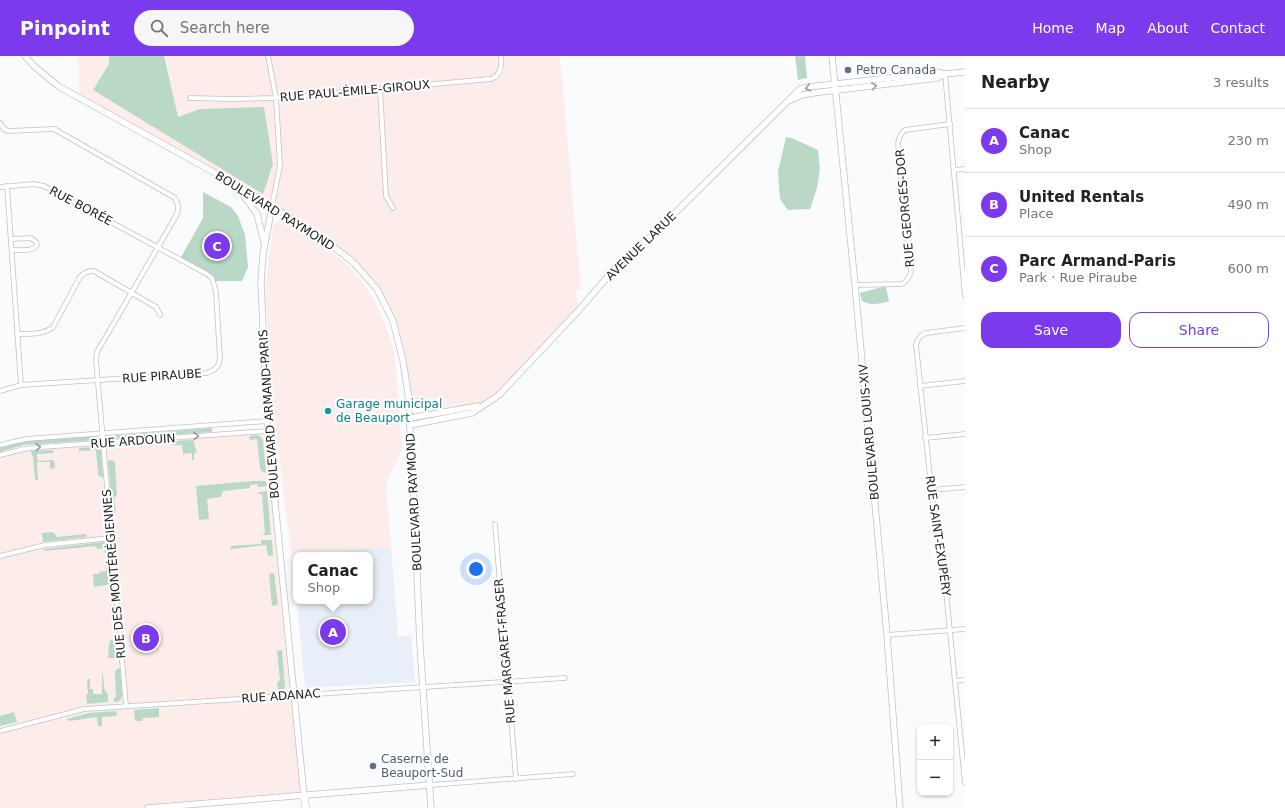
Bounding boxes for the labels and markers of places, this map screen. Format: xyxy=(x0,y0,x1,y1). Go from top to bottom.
place label: Petro Canada xyxy=(856,63,936,77)
marker: Petro Canada xyxy=(843,65,853,75)
pin: C xyxy=(204,231,230,261)
place label: Garage municipal de Beauport xyxy=(336,397,442,425)
marker: Garage municipal de Beauport xyxy=(323,406,333,416)
pin: A xyxy=(320,617,346,647)
pin: B xyxy=(133,623,159,653)
place label: Caserne de Beauport-Sud xyxy=(381,752,463,780)
marker: Caserne de Beauport-Sud xyxy=(368,761,378,771)

